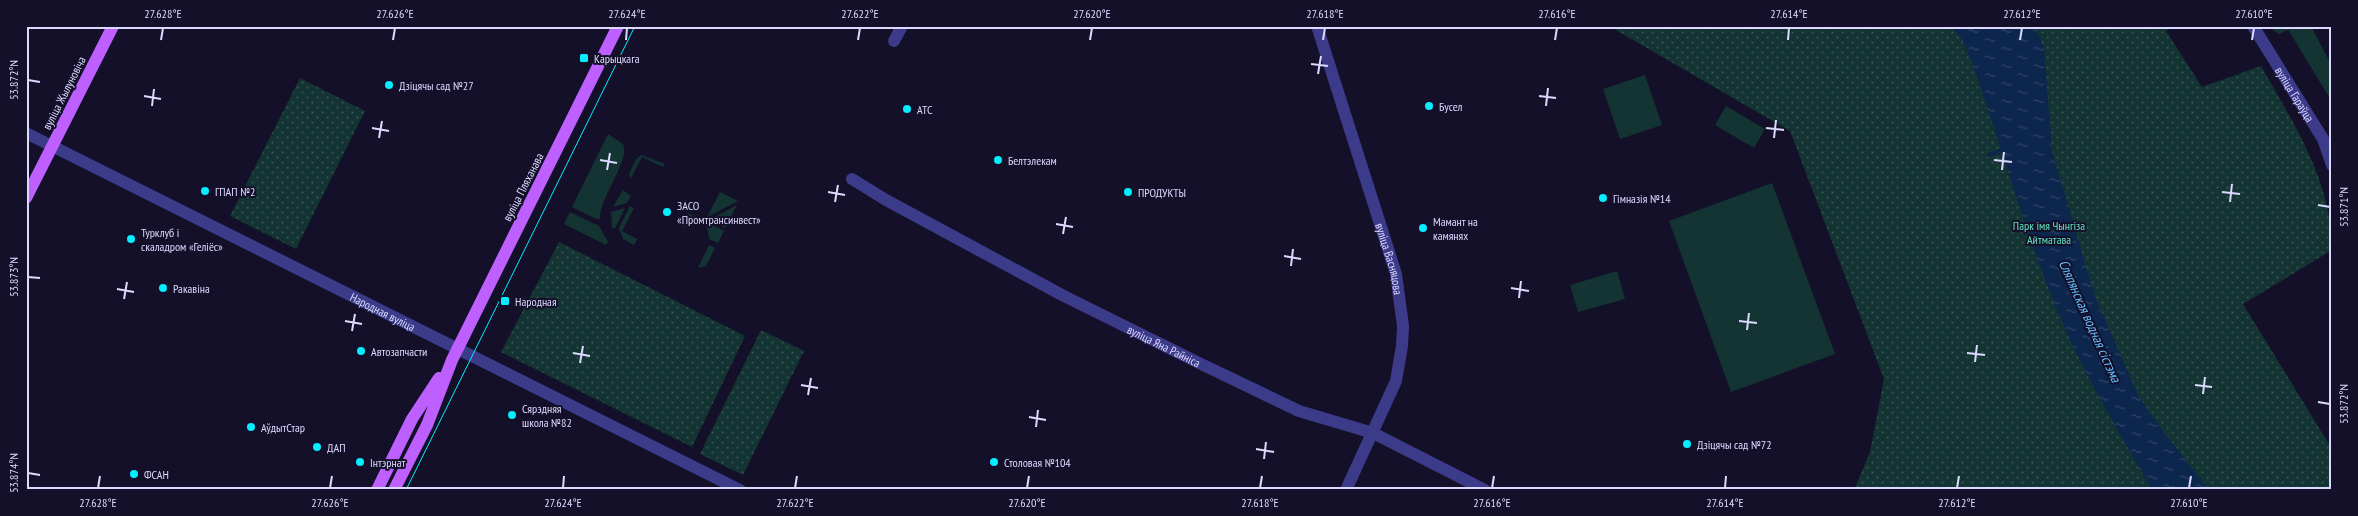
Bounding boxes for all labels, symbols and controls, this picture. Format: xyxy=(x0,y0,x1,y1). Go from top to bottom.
text: 27.628°E xyxy=(144,6,182,21)
text: 27.626°E xyxy=(376,6,414,21)
text: 27.624°E xyxy=(608,6,646,21)
text: 27.622°E xyxy=(841,6,879,21)
text: 27.620°E xyxy=(1073,6,1111,21)
text: 27.618°E xyxy=(1306,6,1344,21)
text: 27.616°E xyxy=(1538,6,1576,21)
text: 27.614°E xyxy=(1770,6,1808,21)
text: 27.612°E xyxy=(2003,6,2041,21)
text: 27.610°E xyxy=(2235,6,2273,21)
place label: Карыцкага xyxy=(594,51,640,66)
marker: Карыцкага xyxy=(578,52,590,64)
street label: вуліца Жылуновіча xyxy=(39,54,89,132)
text: 53.872°N xyxy=(6,60,21,100)
street label: вуліца Гараўца xyxy=(2272,64,2318,125)
place label: Дзіцячы сад №27 xyxy=(399,78,474,93)
marker: Дзіцячы сад №27 xyxy=(383,79,395,91)
place label: Бусел xyxy=(1439,99,1463,114)
marker: Бусел xyxy=(1423,100,1435,112)
place label: АТС xyxy=(917,102,933,117)
marker: АТС xyxy=(901,103,913,115)
street label: вуліца Пляханава xyxy=(499,150,547,224)
place label: Белтэлекам xyxy=(1008,153,1057,168)
marker: Белтэлекам xyxy=(992,154,1004,166)
place label: ГПАП №2 xyxy=(215,184,255,199)
marker: ГПАП №2 xyxy=(199,185,211,197)
place label: ПРОДУКТЫ xyxy=(1138,185,1186,200)
marker: ПРОДУКТЫ xyxy=(1122,186,1134,198)
text: 53.871°N xyxy=(2336,187,2351,227)
place label: Гімназія №14 xyxy=(1613,191,1671,206)
marker: Гімназія №14 xyxy=(1597,192,1609,204)
place label: ЗАСО «Промтрансинвест» xyxy=(677,198,761,227)
marker: ЗАСО «Промтрансинвест» xyxy=(661,206,673,218)
place label: Мамант на камянях xyxy=(1433,214,1478,243)
park label: Парк імя Чынгіза Айтматава xyxy=(2013,218,2085,247)
street label: вуліца Васняцова xyxy=(1373,221,1406,296)
marker: Мамант на камянях xyxy=(1417,222,1429,234)
place label: Турклуб і скаладром «Геліёс» xyxy=(141,225,223,254)
marker: Турклуб і скаладром «Геліёс» xyxy=(125,233,137,245)
text: 53.873°N xyxy=(6,257,21,297)
water label: Сляпянская водная сістэма xyxy=(2055,257,2126,386)
place label: Ракавіна xyxy=(173,281,210,296)
marker: Ракавіна xyxy=(157,282,169,294)
street label: Народная вуліца xyxy=(348,289,418,334)
place label: Народная xyxy=(515,294,557,309)
marker: Народная xyxy=(499,295,511,307)
street label: вуліца Яна Райніса xyxy=(1125,321,1203,370)
place label: Автозапчасти xyxy=(371,344,427,359)
marker: Автозапчасти xyxy=(355,345,367,357)
text: 53.872°N xyxy=(2336,384,2351,424)
place label: Сярэдняя школа №82 xyxy=(522,401,572,430)
marker: Сярэдняя школа №82 xyxy=(506,409,518,421)
place label: АўдытСтар xyxy=(261,420,305,435)
marker: АўдытСтар xyxy=(245,421,257,433)
place label: Дзіцячы сад №72 xyxy=(1697,437,1772,452)
marker: Дзіцячы сад №72 xyxy=(1681,438,1693,450)
place label: ДАП xyxy=(327,440,346,455)
marker: ДАП xyxy=(311,441,323,453)
text: 53.874°N xyxy=(6,453,21,493)
place label: Інтэрнат xyxy=(370,455,406,470)
place label: Столовая №104 xyxy=(1004,455,1071,470)
marker: Інтэрнат xyxy=(354,456,366,468)
marker: Столовая №104 xyxy=(988,456,1000,468)
place label: ФСАН xyxy=(144,467,169,482)
marker: ФСАН xyxy=(128,468,140,480)
text: 27.628°E xyxy=(79,495,117,510)
text: 27.626°E xyxy=(311,495,349,510)
text: 27.624°E xyxy=(544,495,582,510)
text: 27.622°E xyxy=(776,495,814,510)
text: 27.620°E xyxy=(1008,495,1046,510)
text: 27.618°E xyxy=(1241,495,1279,510)
text: 27.616°E xyxy=(1473,495,1511,510)
text: 27.614°E xyxy=(1706,495,1744,510)
text: 27.612°E xyxy=(1938,495,1976,510)
text: 27.610°E xyxy=(2170,495,2208,510)

